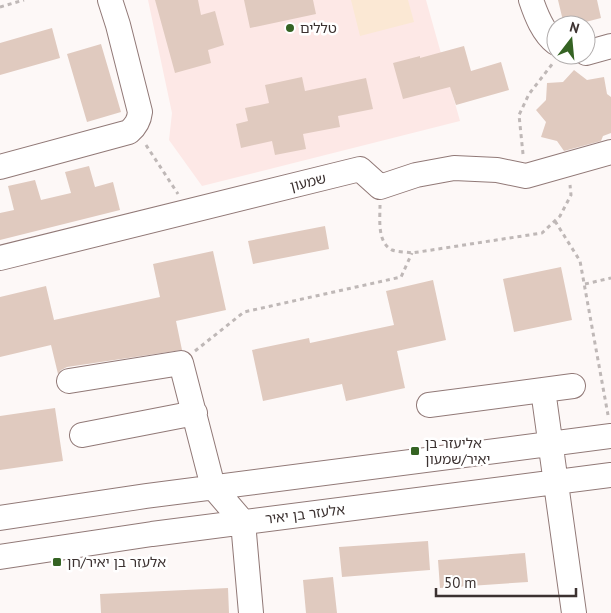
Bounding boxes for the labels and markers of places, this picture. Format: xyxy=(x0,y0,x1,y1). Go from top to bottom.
place label: טללים xyxy=(300,19,337,37)
marker: טללים xyxy=(284,22,296,34)
place label: אליעזר בן יאיר/שמעון xyxy=(425,434,490,468)
marker: אליעזר בן יאיר/שמעון xyxy=(409,445,421,457)
place label: אלעזר בן יאיר/חן xyxy=(67,553,166,571)
marker: אלעזר בן יאיר/חן xyxy=(51,556,63,568)

